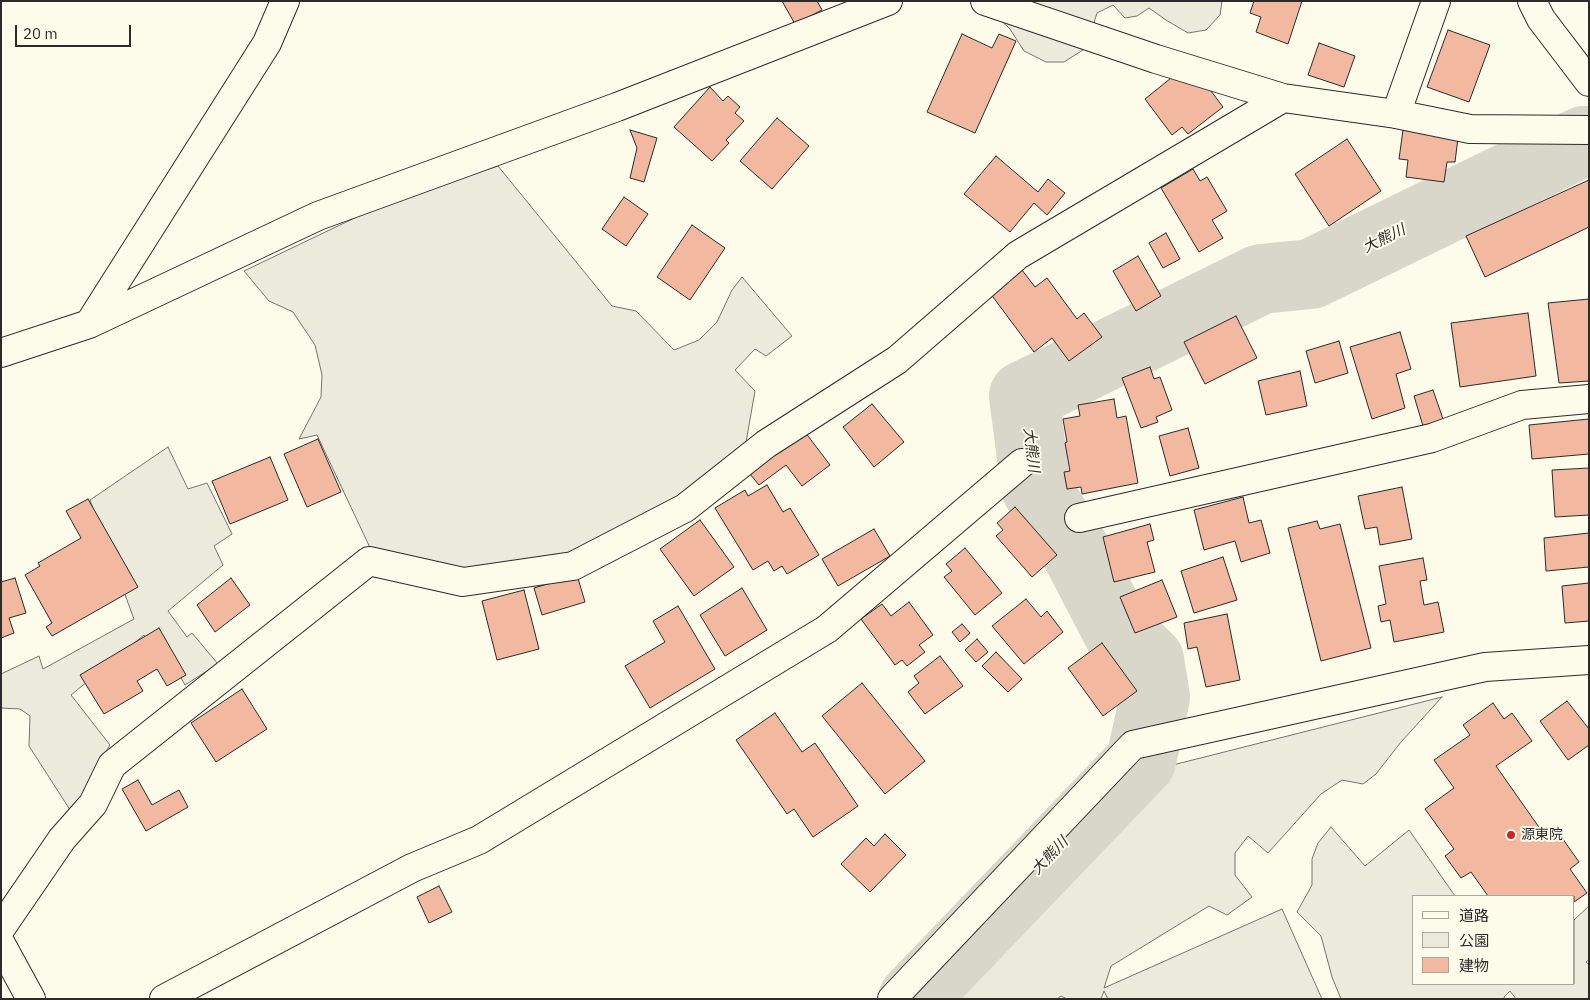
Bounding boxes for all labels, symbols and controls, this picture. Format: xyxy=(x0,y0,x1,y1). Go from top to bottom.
scale bar xyxy=(18,15,134,47)
text: 20 m xyxy=(23,24,58,43)
water label: 大熊川 xyxy=(1360,221,1408,257)
water label: 大熊川 xyxy=(1019,427,1043,473)
place label: 源東院 xyxy=(1521,827,1563,843)
marker: 源東院 xyxy=(1505,829,1517,841)
water label: 大熊川 xyxy=(1028,834,1072,878)
legend xyxy=(1412,895,1575,985)
text: 道路 xyxy=(1459,906,1489,925)
text: 公園 xyxy=(1459,931,1489,950)
text: 建物 xyxy=(1459,956,1489,975)

